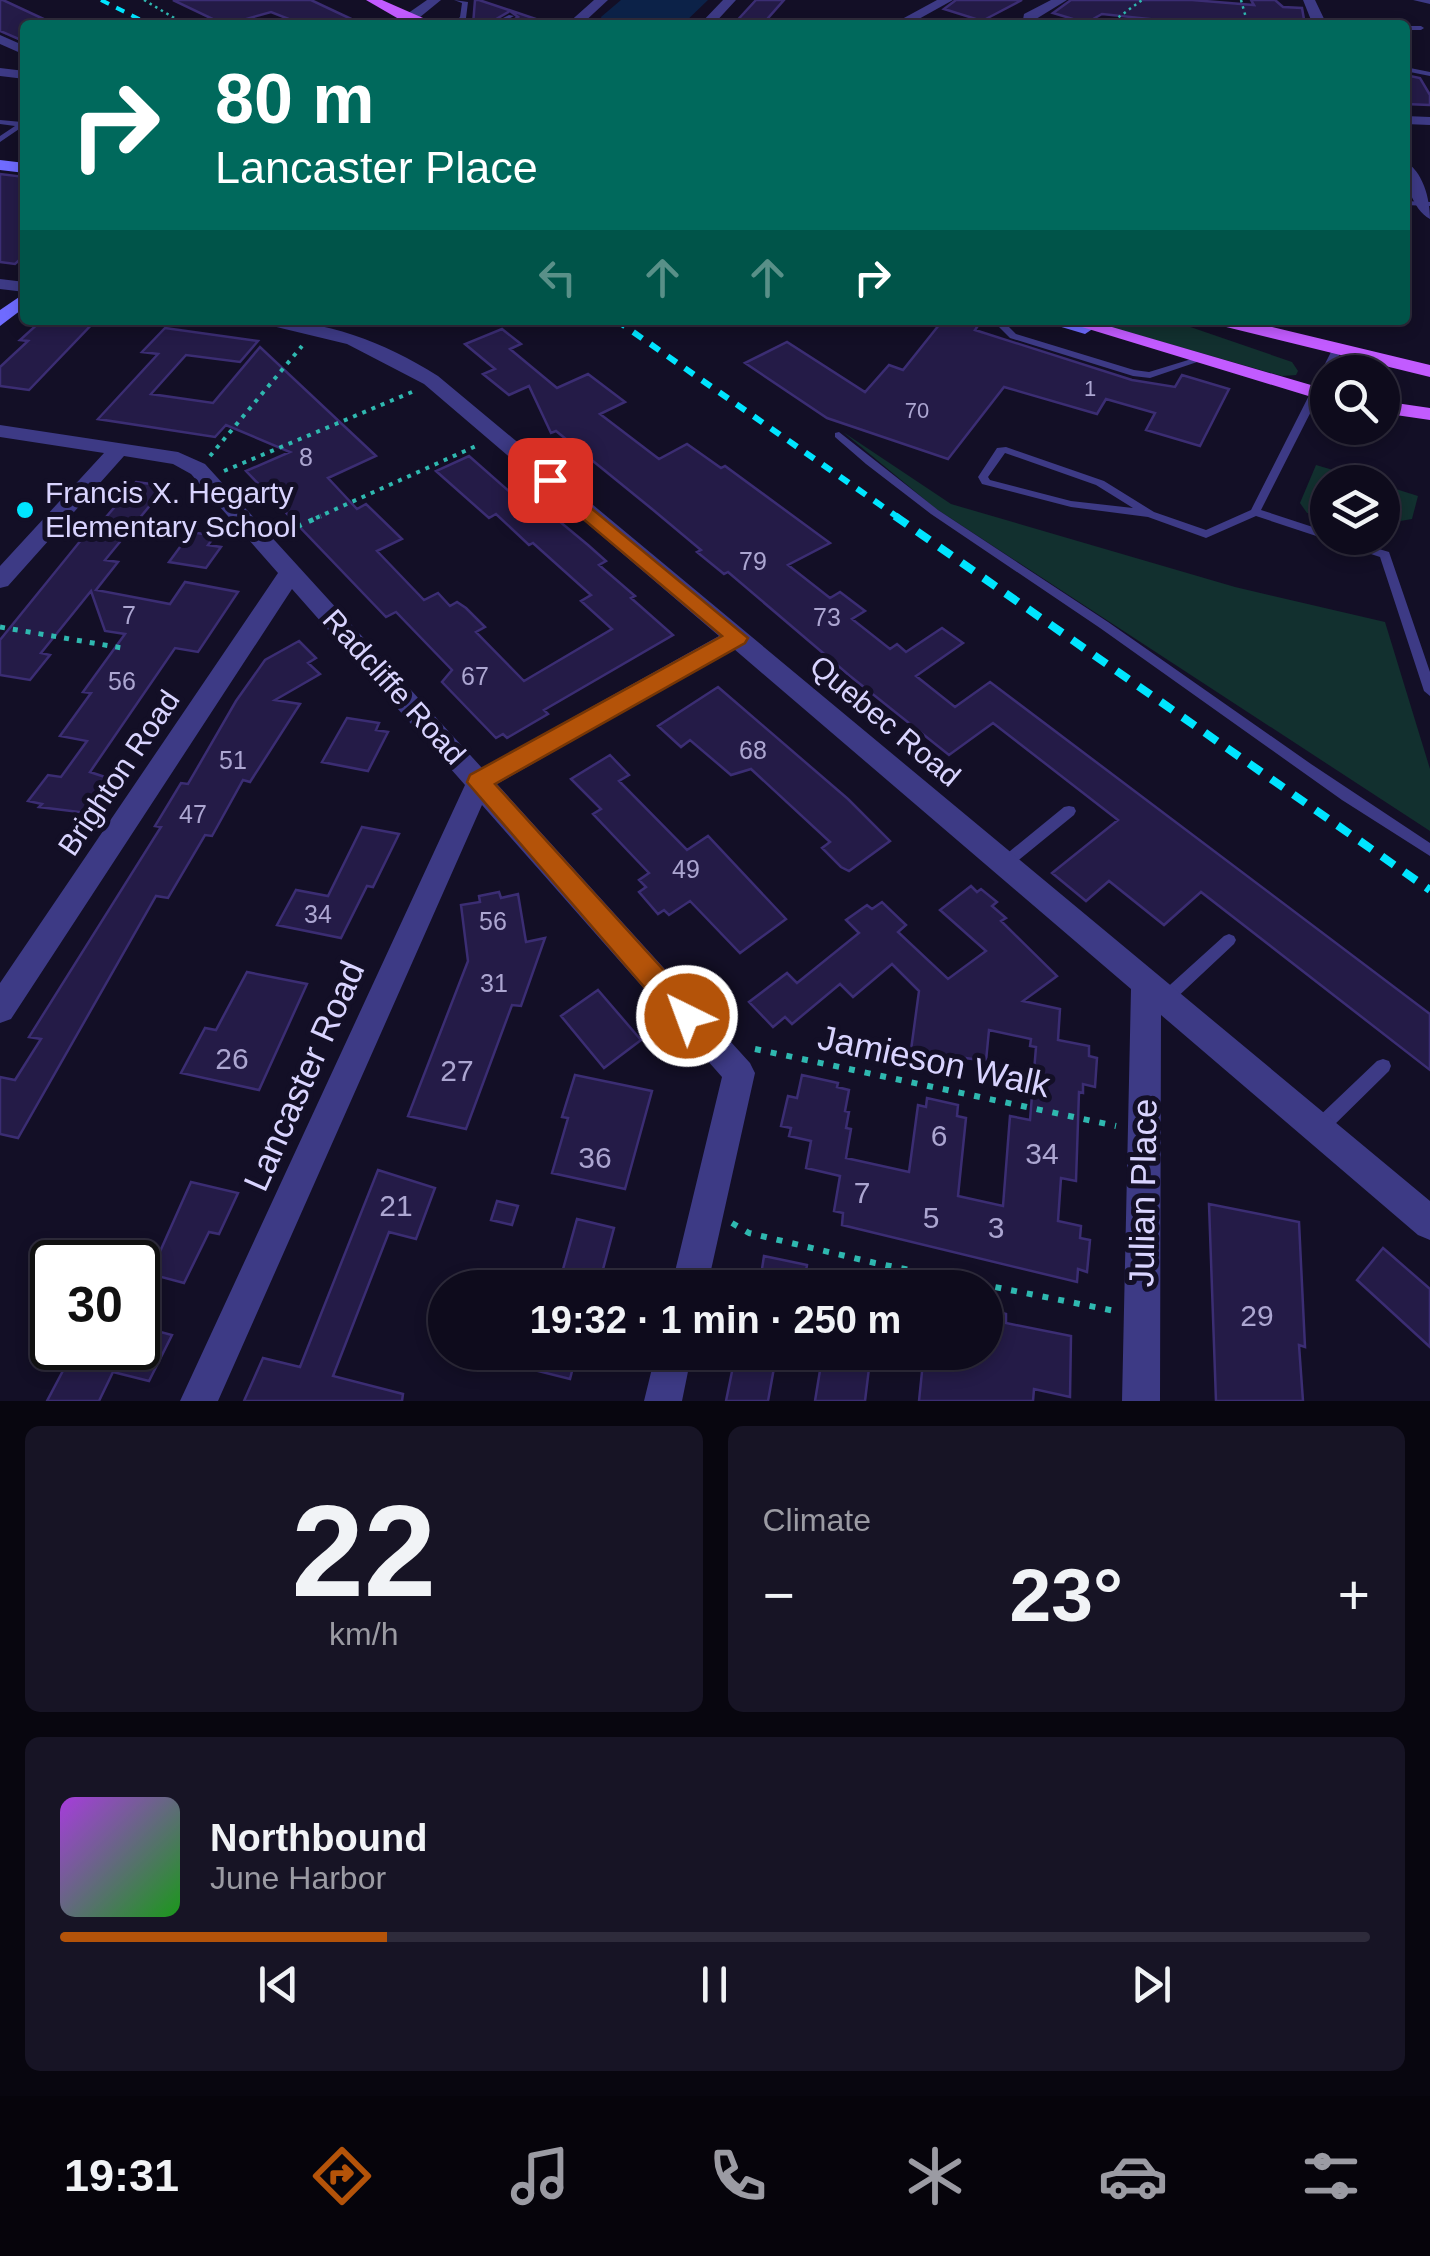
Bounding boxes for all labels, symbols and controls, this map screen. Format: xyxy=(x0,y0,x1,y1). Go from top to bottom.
icon: right xyxy=(50,60,180,190)
text: 80 m xyxy=(215,60,375,138)
text: Lancaster Place xyxy=(215,142,538,193)
icon: left xyxy=(530,250,585,305)
icon: ahead xyxy=(635,250,690,305)
icon: ahead xyxy=(740,250,795,305)
icon: right xyxy=(845,250,900,305)
map controls xyxy=(1310,355,1400,555)
button: search xyxy=(1310,355,1400,445)
house number: 1 xyxy=(1084,376,1096,401)
house number: 70 xyxy=(905,398,929,423)
pin xyxy=(508,438,593,523)
house number: 8 xyxy=(299,443,313,471)
icon: arrive xyxy=(523,453,578,508)
button: layers xyxy=(1310,465,1400,555)
place label: Francis X. Hegarty Elementary School xyxy=(45,476,297,543)
marker: Francis X. Hegarty Elementary School xyxy=(14,499,36,521)
house number: 79 xyxy=(739,547,767,575)
house number: 7 xyxy=(122,601,136,629)
street label: Radcliffe Road xyxy=(316,603,472,771)
house number: 73 xyxy=(813,603,841,631)
street label: Quebec Road xyxy=(804,648,967,793)
house number: 67 xyxy=(461,662,489,690)
house number: 56 xyxy=(108,667,136,695)
street label: Brighton Road xyxy=(51,684,186,861)
house number: 68 xyxy=(739,736,767,764)
house number: 51 xyxy=(219,746,247,774)
house number: 47 xyxy=(179,800,207,828)
house number: 49 xyxy=(672,855,700,883)
house number: 34 xyxy=(304,900,332,928)
house number: 56 xyxy=(479,907,507,935)
street label: Lancaster Road xyxy=(235,955,372,1197)
position arrow xyxy=(635,964,739,1068)
house number: 31 xyxy=(480,969,508,997)
street label: Jamieson Walk xyxy=(815,1017,1054,1104)
house number: 26 xyxy=(215,1042,249,1075)
house number: 27 xyxy=(440,1054,474,1087)
street label: Julian Place xyxy=(1121,1098,1164,1288)
house number: 6 xyxy=(931,1119,947,1152)
house number: 34 xyxy=(1025,1137,1059,1170)
house number: 36 xyxy=(578,1141,612,1174)
house number: 7 xyxy=(854,1176,870,1209)
house number: 21 xyxy=(379,1189,413,1222)
house number: 5 xyxy=(923,1201,939,1234)
house number: 3 xyxy=(988,1211,1004,1244)
speed limit sign: 30 xyxy=(30,1240,160,1370)
text: 19:32 · 1 min · 250 m xyxy=(530,1299,901,1341)
house number: 29 xyxy=(1240,1299,1274,1332)
text: 22 xyxy=(291,1478,436,1624)
text: Climate xyxy=(763,1502,871,1538)
text: 23° xyxy=(1010,1553,1123,1637)
text: − xyxy=(763,1564,795,1626)
text: + xyxy=(1338,1564,1370,1626)
text: km/h xyxy=(329,1616,398,1652)
text: Northbound xyxy=(210,1817,427,1859)
text: June Harbor xyxy=(210,1860,386,1896)
icon: previous xyxy=(251,1957,306,2012)
icon: pause xyxy=(687,1957,742,2012)
icon: next xyxy=(1124,1957,1179,2012)
icon: directions xyxy=(307,2141,377,2211)
icon: music xyxy=(505,2141,575,2211)
icon: phone xyxy=(703,2141,773,2211)
icon: climate xyxy=(900,2141,970,2211)
icon: car xyxy=(1098,2141,1168,2211)
icon: filters xyxy=(1296,2141,1366,2211)
text: 19:31 xyxy=(64,2150,179,2201)

